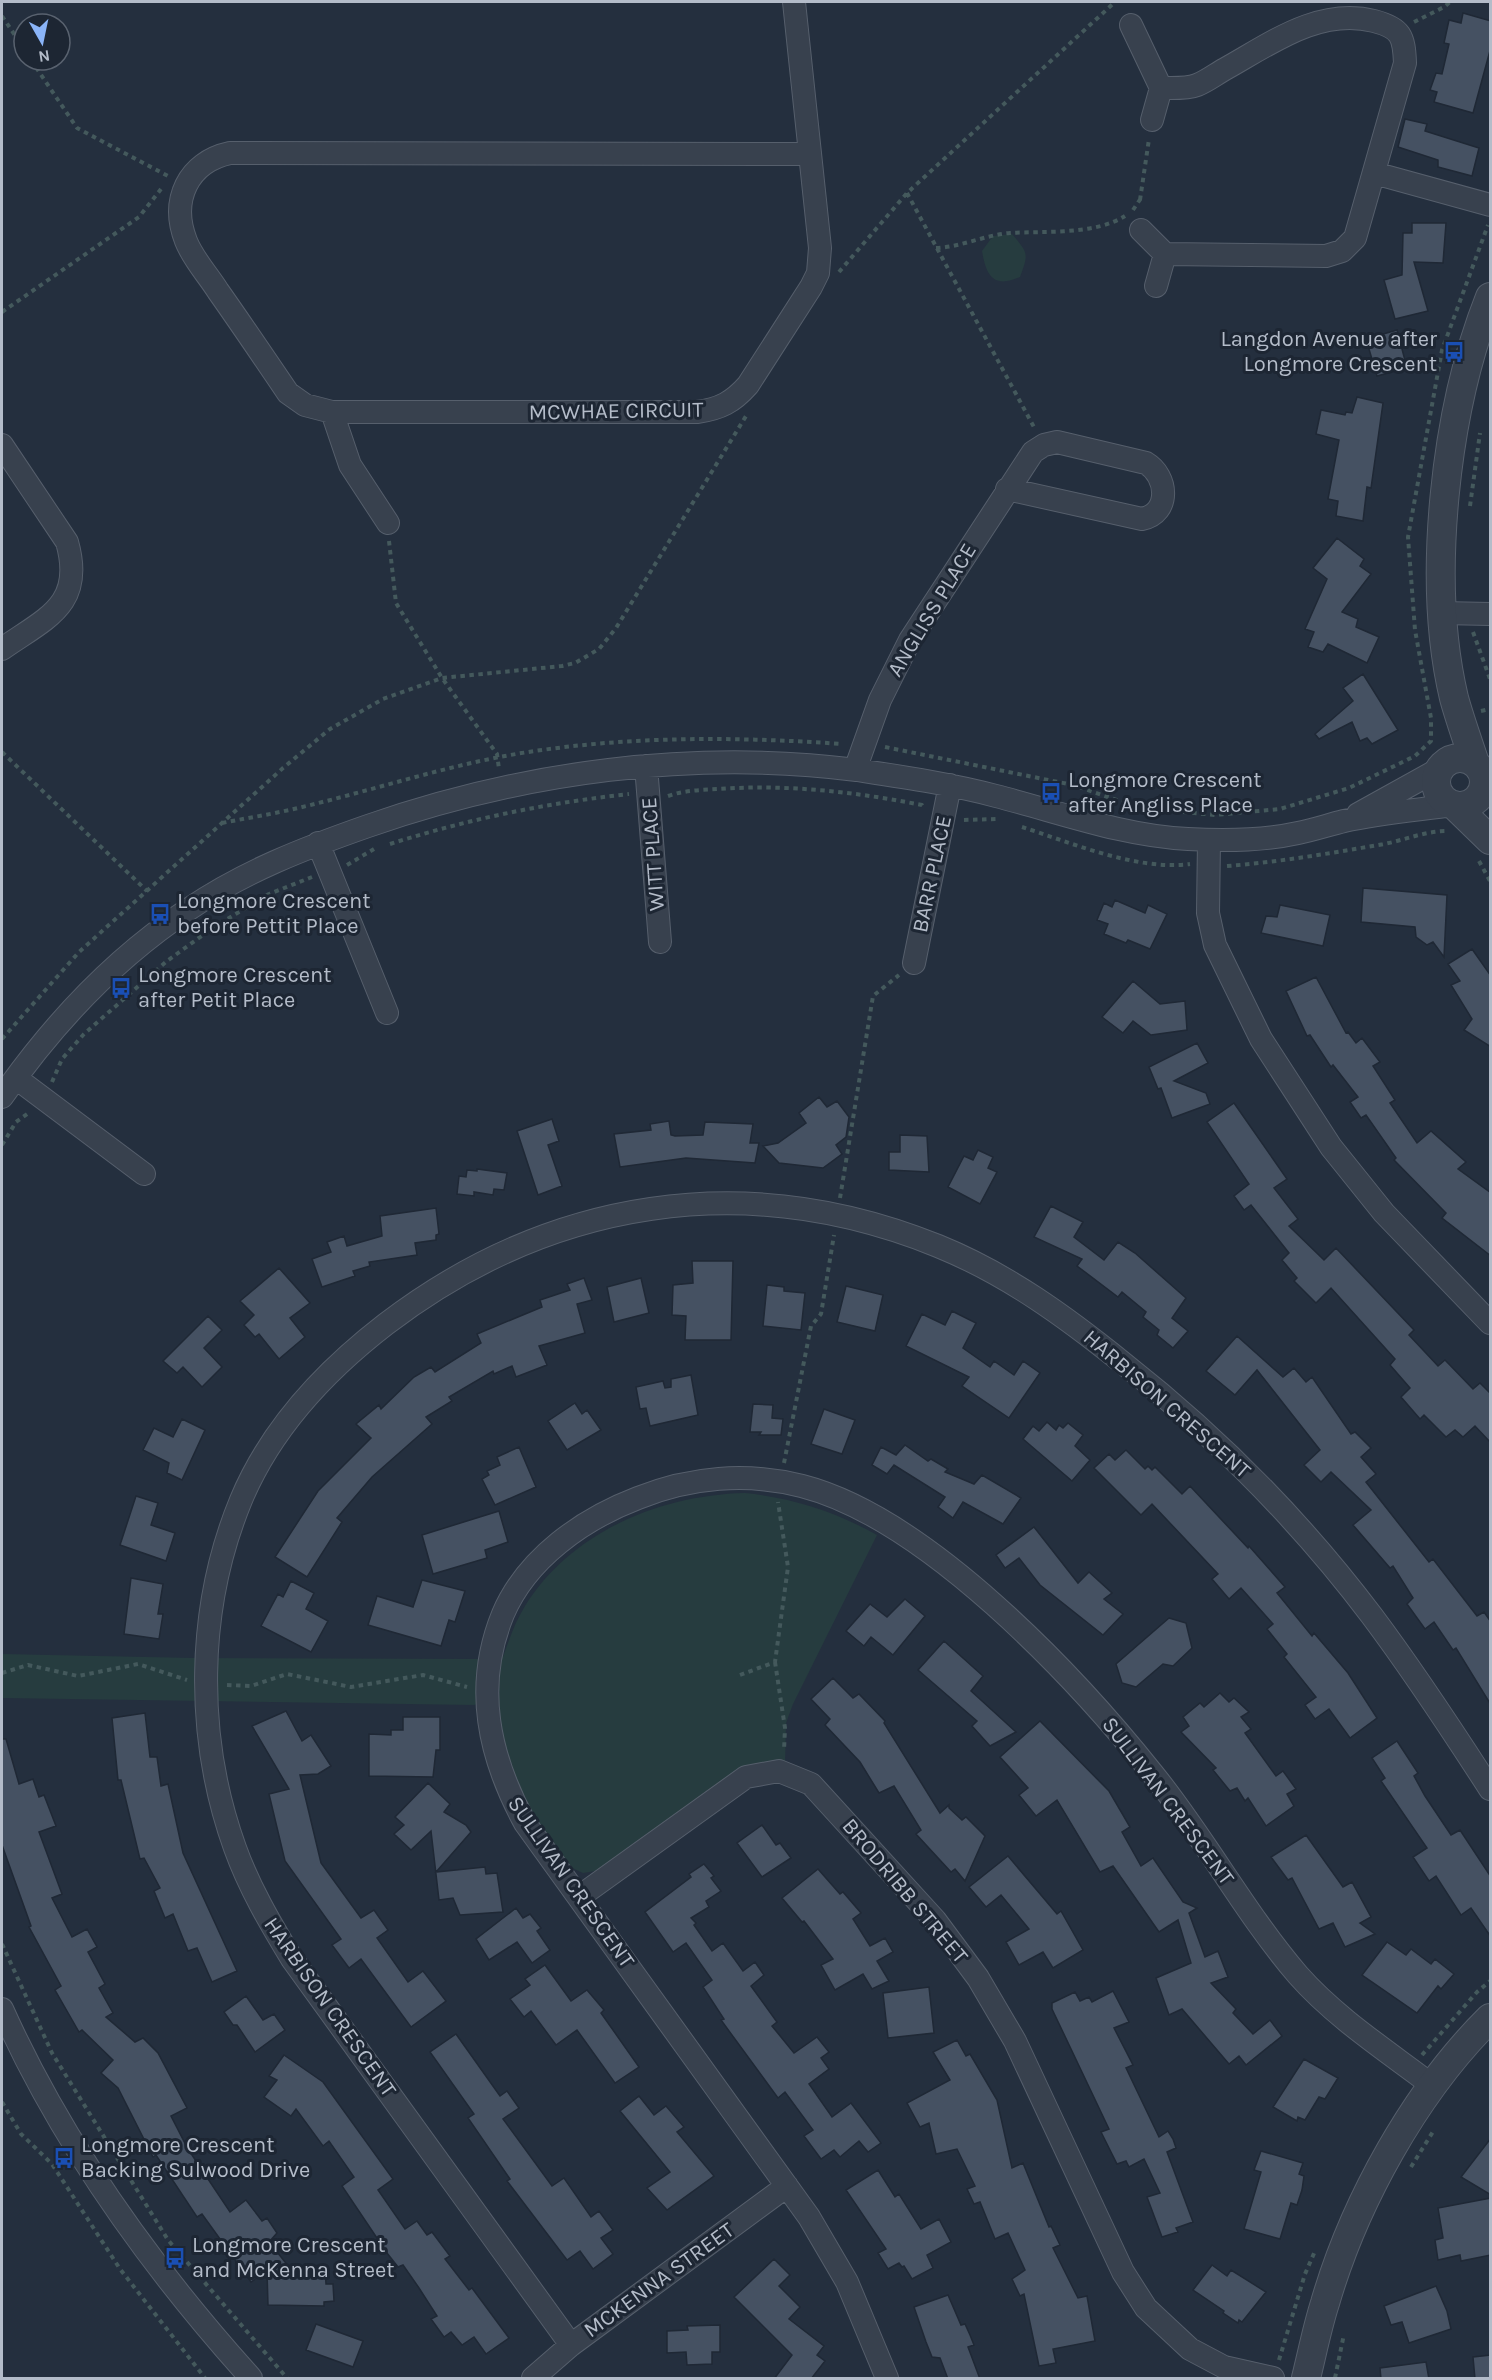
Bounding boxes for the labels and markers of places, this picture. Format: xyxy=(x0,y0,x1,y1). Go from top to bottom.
place label: Langdon Avenue after Longmore Crescent xyxy=(1221,326,1437,377)
bus stop icon: Langdon Avenue after Longmore Crescent xyxy=(1442,340,1466,364)
place label: Longmore Crescent after Angliss Place xyxy=(1068,767,1262,818)
bus stop icon: Longmore Crescent after Angliss Place xyxy=(1039,781,1063,805)
place label: Longmore Crescent before Pettit Place xyxy=(177,888,371,939)
bus stop icon: Longmore Crescent before Pettit Place xyxy=(148,902,172,926)
place label: Longmore Crescent after Petit Place xyxy=(138,962,332,1013)
bus stop icon: Longmore Crescent after Petit Place xyxy=(109,976,133,1000)
place label: Longmore Crescent Backing Sulwood Drive xyxy=(81,2132,310,2183)
bus stop icon: Longmore Crescent Backing Sulwood Drive xyxy=(52,2146,76,2170)
place label: Longmore Crescent and McKenna Street xyxy=(192,2232,395,2283)
bus stop icon: Longmore Crescent and McKenna Street xyxy=(163,2246,187,2270)

